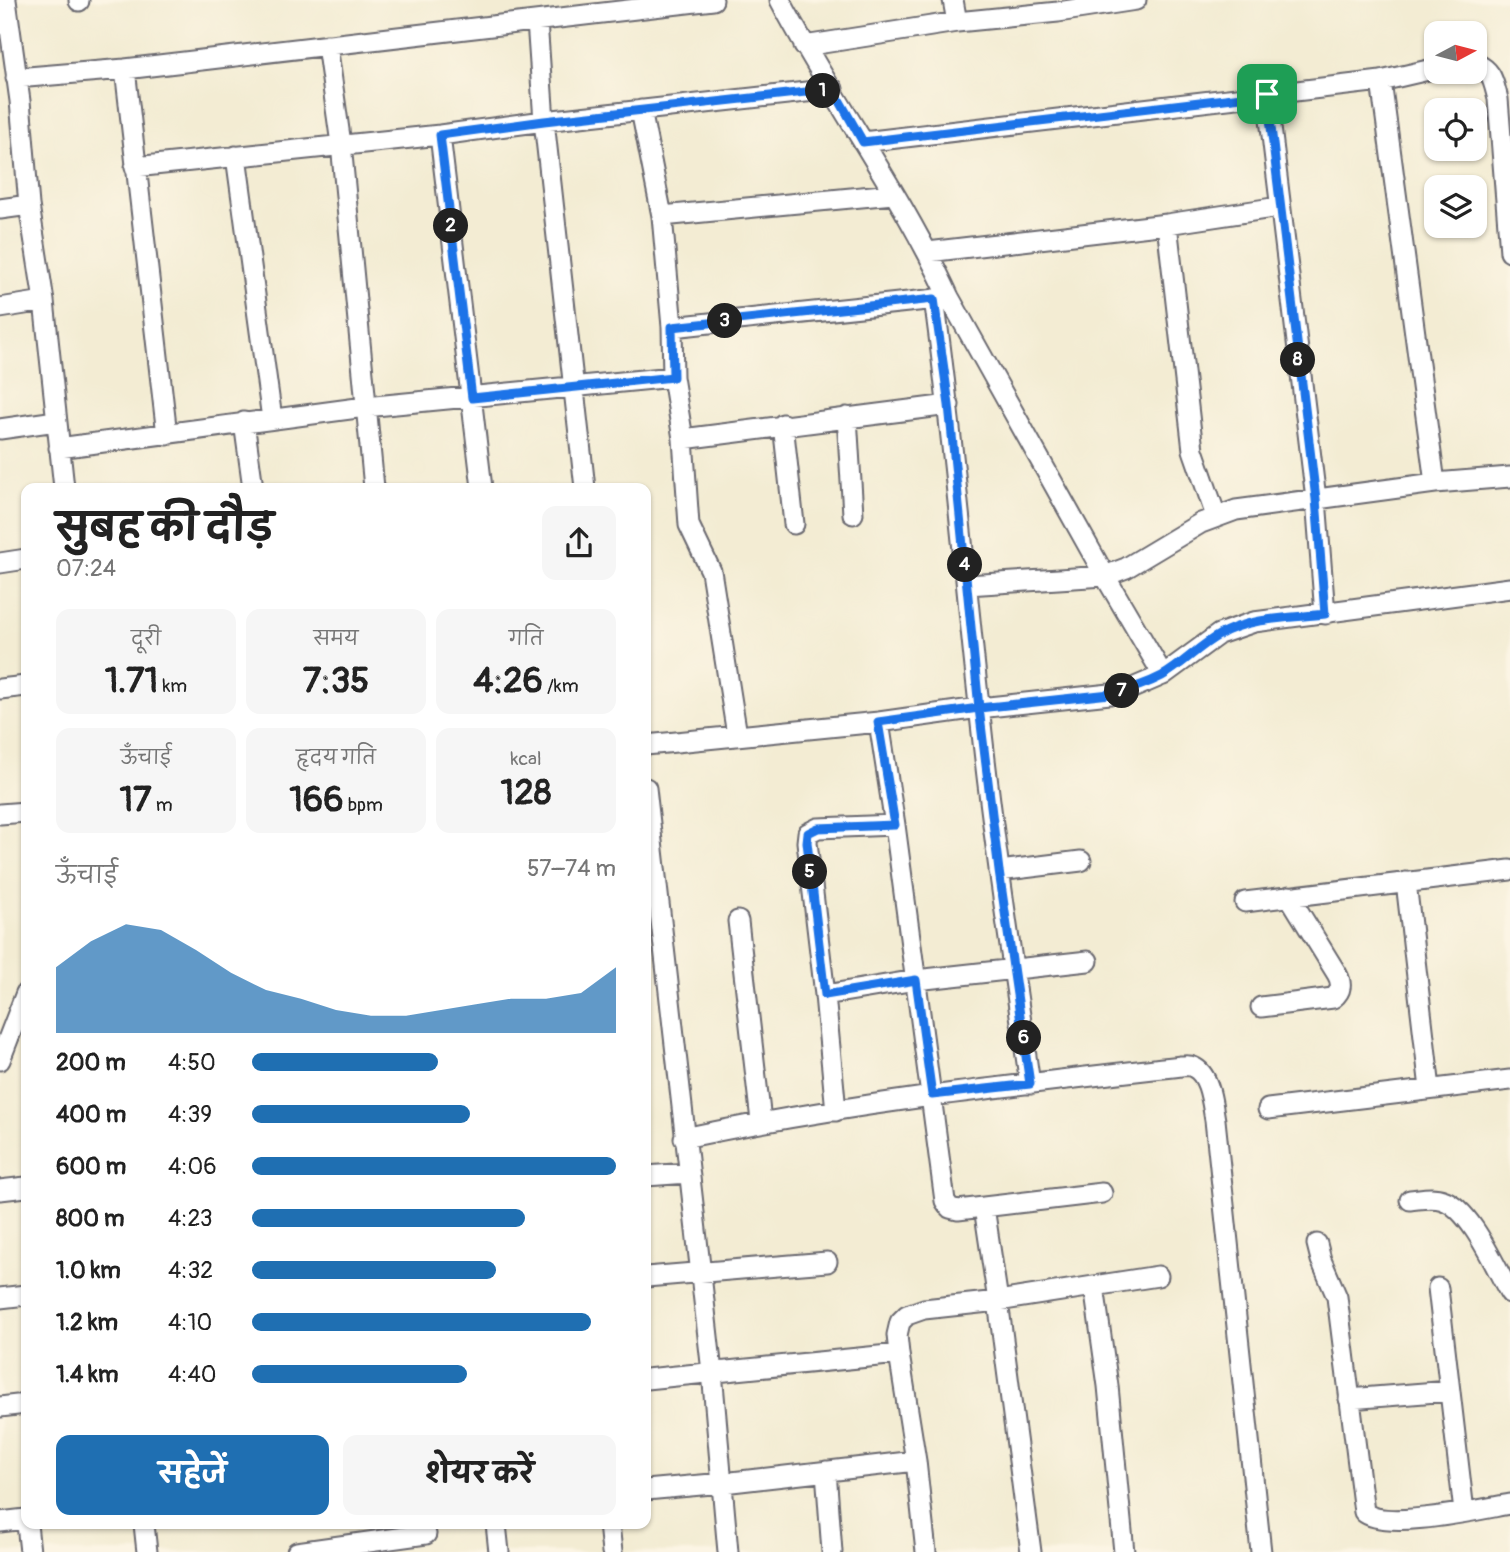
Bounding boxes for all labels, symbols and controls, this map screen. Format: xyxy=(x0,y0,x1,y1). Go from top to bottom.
north arrow xyxy=(1424,21,1488,84)
map controls xyxy=(1424,21,1487,238)
pin xyxy=(1237,64,1297,124)
pin: 1 xyxy=(806,74,840,108)
icon: arrive xyxy=(1248,75,1286,113)
text: 1 xyxy=(819,78,826,102)
button: locate xyxy=(1424,98,1487,161)
button: layers xyxy=(1424,175,1487,238)
pin: 2 xyxy=(434,208,468,244)
text: 2 xyxy=(445,213,456,237)
pin: 3 xyxy=(708,304,742,338)
text: 3 xyxy=(719,308,730,332)
pin: 8 xyxy=(1280,342,1316,378)
text: 8 xyxy=(1293,347,1302,371)
text: सुबह की दौड़ xyxy=(56,504,274,552)
button: share xyxy=(542,506,616,580)
pin: 4 xyxy=(948,548,982,582)
text: 4 xyxy=(959,552,970,576)
text: 07:24 xyxy=(56,554,116,583)
text: दूरी xyxy=(131,627,161,651)
text: समय xyxy=(313,627,359,651)
text: गति xyxy=(509,627,543,651)
text: 1.71 xyxy=(105,659,158,703)
text: 7:35 xyxy=(303,659,369,703)
text: 4:26 xyxy=(473,659,543,703)
text: km xyxy=(158,674,187,698)
text: /km xyxy=(543,674,579,698)
pin: 7 xyxy=(1104,674,1140,708)
text: 7 xyxy=(1116,678,1127,702)
text: ऊँचाई xyxy=(121,746,171,770)
text: हृदय गति xyxy=(296,746,376,770)
text: kcal xyxy=(511,747,541,771)
text: 128 xyxy=(501,771,551,815)
text: 17 xyxy=(119,778,152,822)
text: 166 xyxy=(289,778,344,822)
text: m xyxy=(152,793,173,817)
text: bpm xyxy=(344,793,383,817)
text: 57–74 m xyxy=(527,854,616,883)
pin: 5 xyxy=(792,854,828,890)
text: 5 xyxy=(804,859,815,883)
text: ऊँचाई xyxy=(56,861,118,890)
pin: 6 xyxy=(1006,1020,1042,1056)
text: 6 xyxy=(1018,1025,1029,1049)
text: 200 m xyxy=(56,1048,126,1077)
text: 4:50 xyxy=(168,1048,216,1077)
text: 400 m xyxy=(56,1100,126,1129)
text: 4:39 xyxy=(168,1100,212,1129)
text: 600 m xyxy=(56,1152,126,1181)
text: 4:06 xyxy=(168,1152,217,1181)
text: 800 m xyxy=(56,1204,124,1233)
text: 4:23 xyxy=(168,1204,212,1233)
text: 1.0 km xyxy=(56,1256,121,1285)
text: 4:32 xyxy=(168,1256,213,1285)
text: 1.2 km xyxy=(56,1308,118,1337)
text: 4:10 xyxy=(168,1308,212,1337)
text: 1.4 km xyxy=(56,1360,118,1389)
text: 4:40 xyxy=(168,1360,217,1389)
button: सहेजें xyxy=(56,1435,329,1515)
button: शेयर करें xyxy=(343,1435,616,1515)

